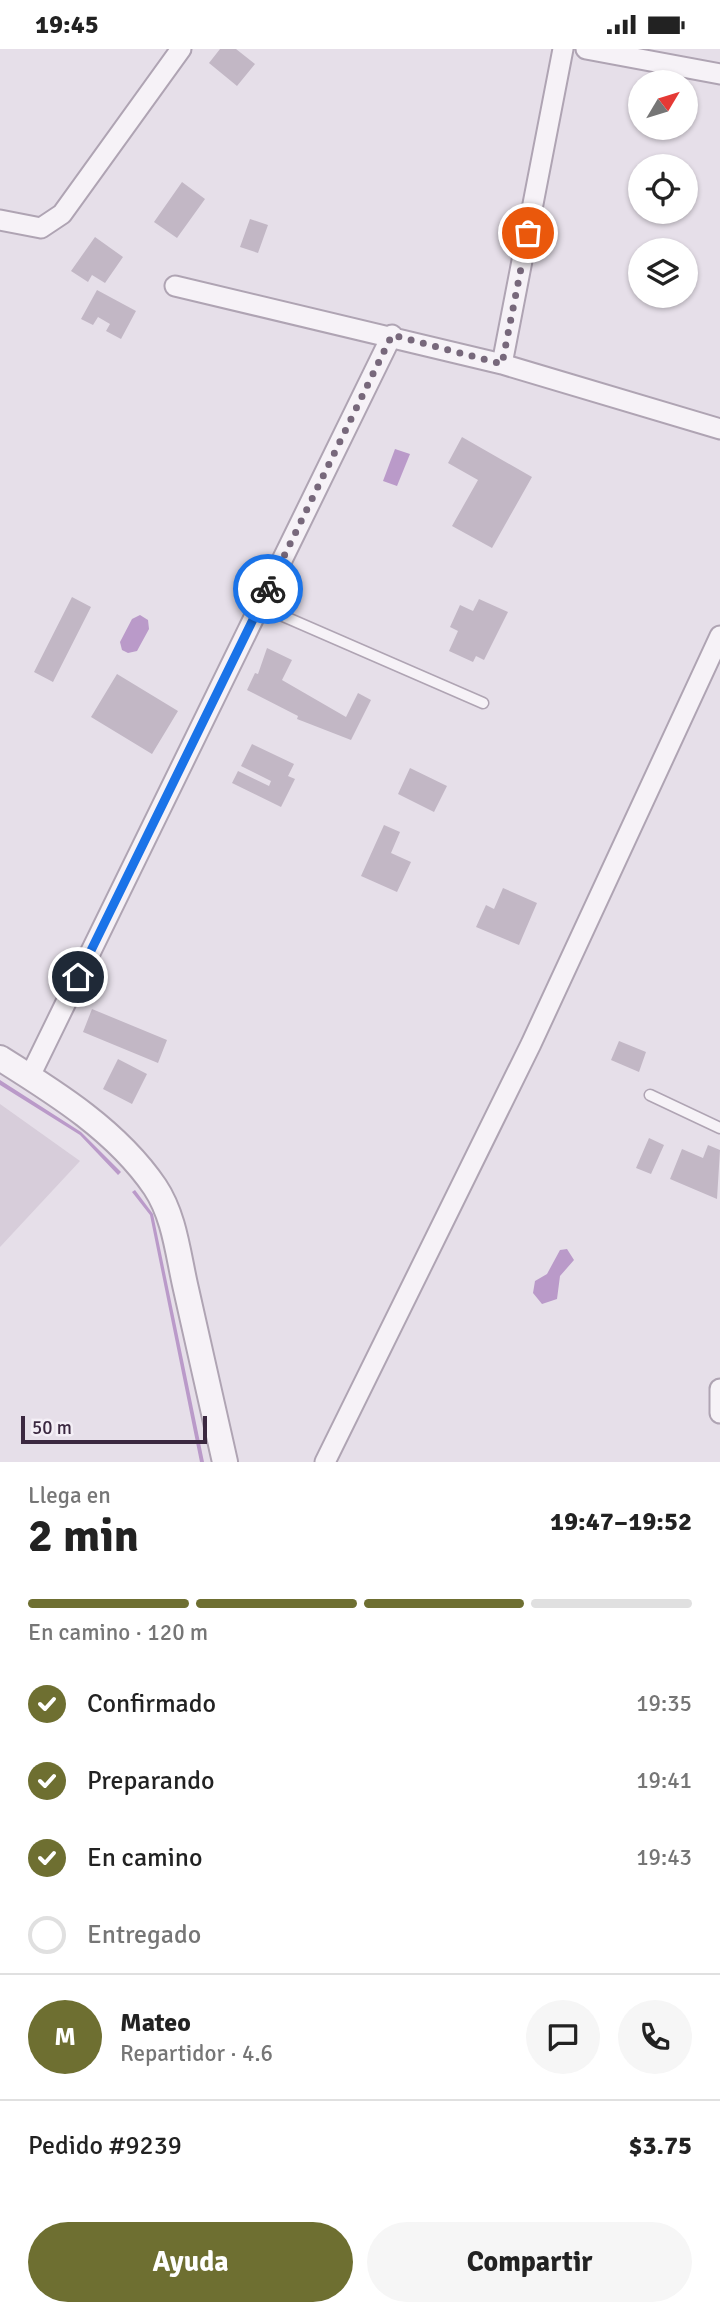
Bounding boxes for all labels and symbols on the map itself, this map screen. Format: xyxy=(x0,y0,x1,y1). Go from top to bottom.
north arrow xyxy=(628,70,698,140)
pin xyxy=(498,203,558,263)
courier xyxy=(233,554,303,624)
pin xyxy=(48,947,108,1007)
scale bar xyxy=(21,1413,206,1445)

